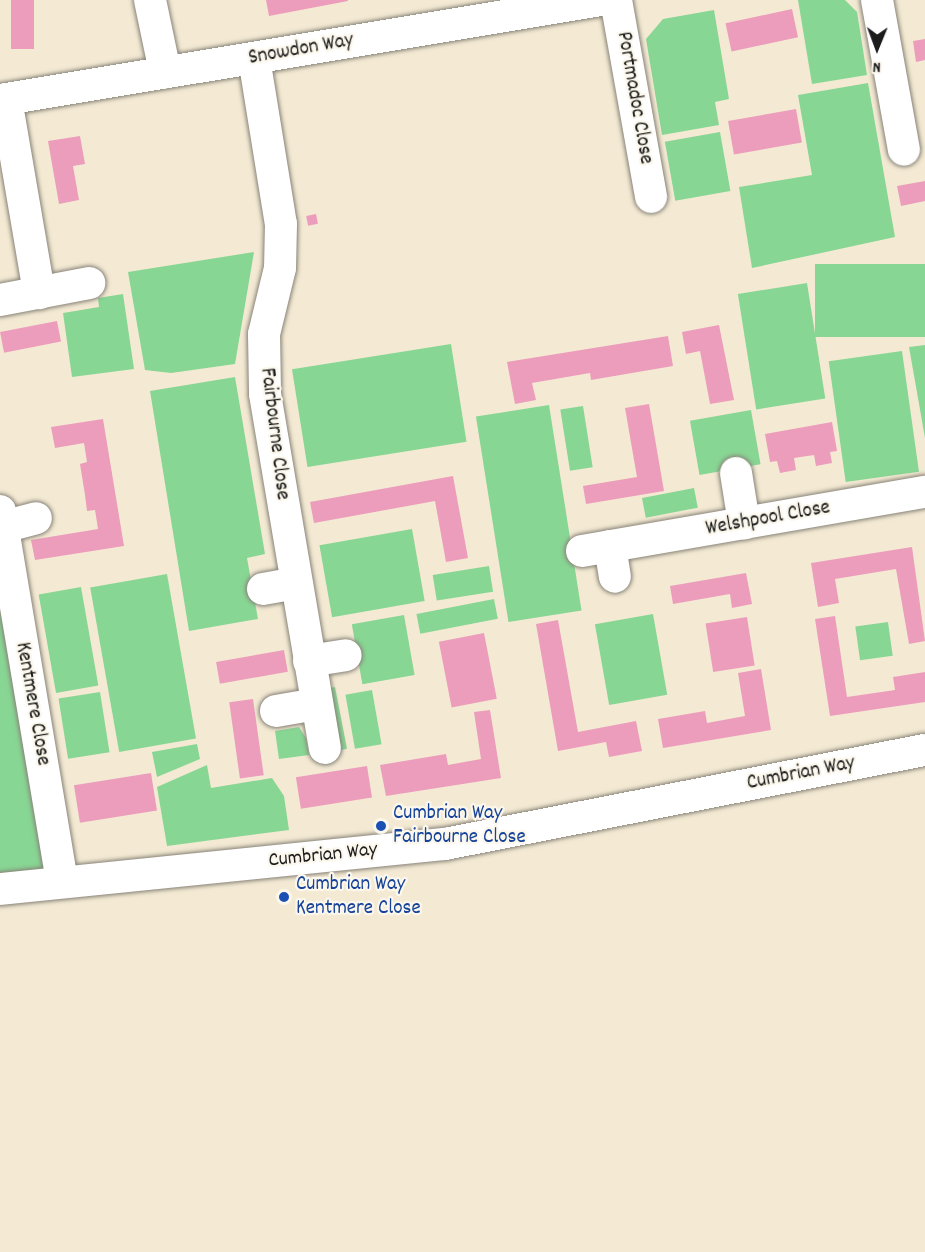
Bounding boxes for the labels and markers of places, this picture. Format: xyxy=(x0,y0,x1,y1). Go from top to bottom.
place label: Cumbrian Way Fairbourne Close xyxy=(393,801,526,851)
marker: Cumbrian Way Fairbourne Close xyxy=(374,819,388,833)
place label: Cumbrian Way Kentmere Close xyxy=(296,872,421,922)
marker: Cumbrian Way Kentmere Close xyxy=(277,890,291,904)

